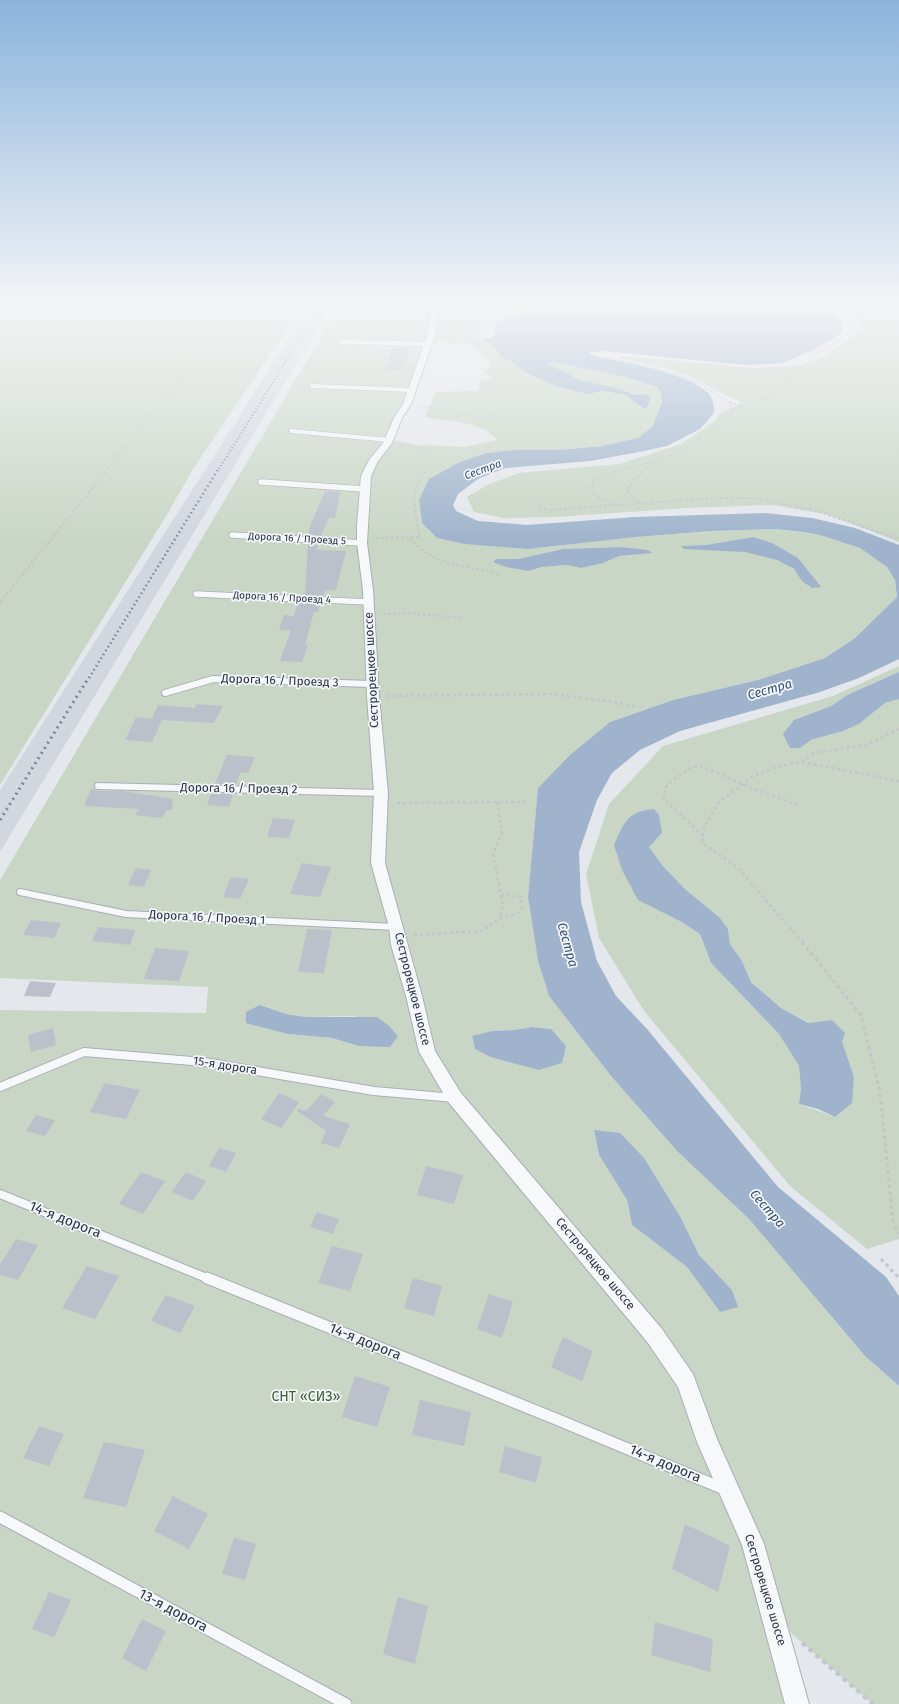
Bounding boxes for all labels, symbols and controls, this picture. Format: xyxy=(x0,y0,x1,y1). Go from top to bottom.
water label: Сестра xyxy=(463,457,503,483)
street label: Дорога 16 / Проезд 5 xyxy=(248,530,346,548)
street label: Дорога 16 / Проезд 4 xyxy=(233,589,331,607)
street label: Сестрорецкое шоссе xyxy=(362,612,382,728)
street label: Дорога 16 / Проезд 3 xyxy=(221,672,339,690)
water label: Сестра xyxy=(746,676,794,704)
street label: Дорога 16 / Проезд 2 xyxy=(180,781,298,797)
street label: Дорога 16 / Проезд 1 xyxy=(148,908,266,928)
water label: Сестра xyxy=(553,921,581,969)
street label: Сестрорецкое шоссе xyxy=(391,931,433,1047)
street label: 15-я дорога xyxy=(192,1054,258,1078)
water label: Сестра xyxy=(746,1187,788,1231)
street label: 14-я дорога xyxy=(27,1198,103,1242)
street label: Сестрорецкое шоссе xyxy=(552,1215,638,1313)
street label: 14-я дорога xyxy=(327,1320,403,1364)
park label: СНТ «СИЗ» xyxy=(272,1389,340,1405)
street label: 14-я дорога xyxy=(627,1441,703,1487)
street label: Сестрорецкое шоссе xyxy=(741,1532,789,1648)
street label: 13-я дорога xyxy=(136,1586,210,1636)

